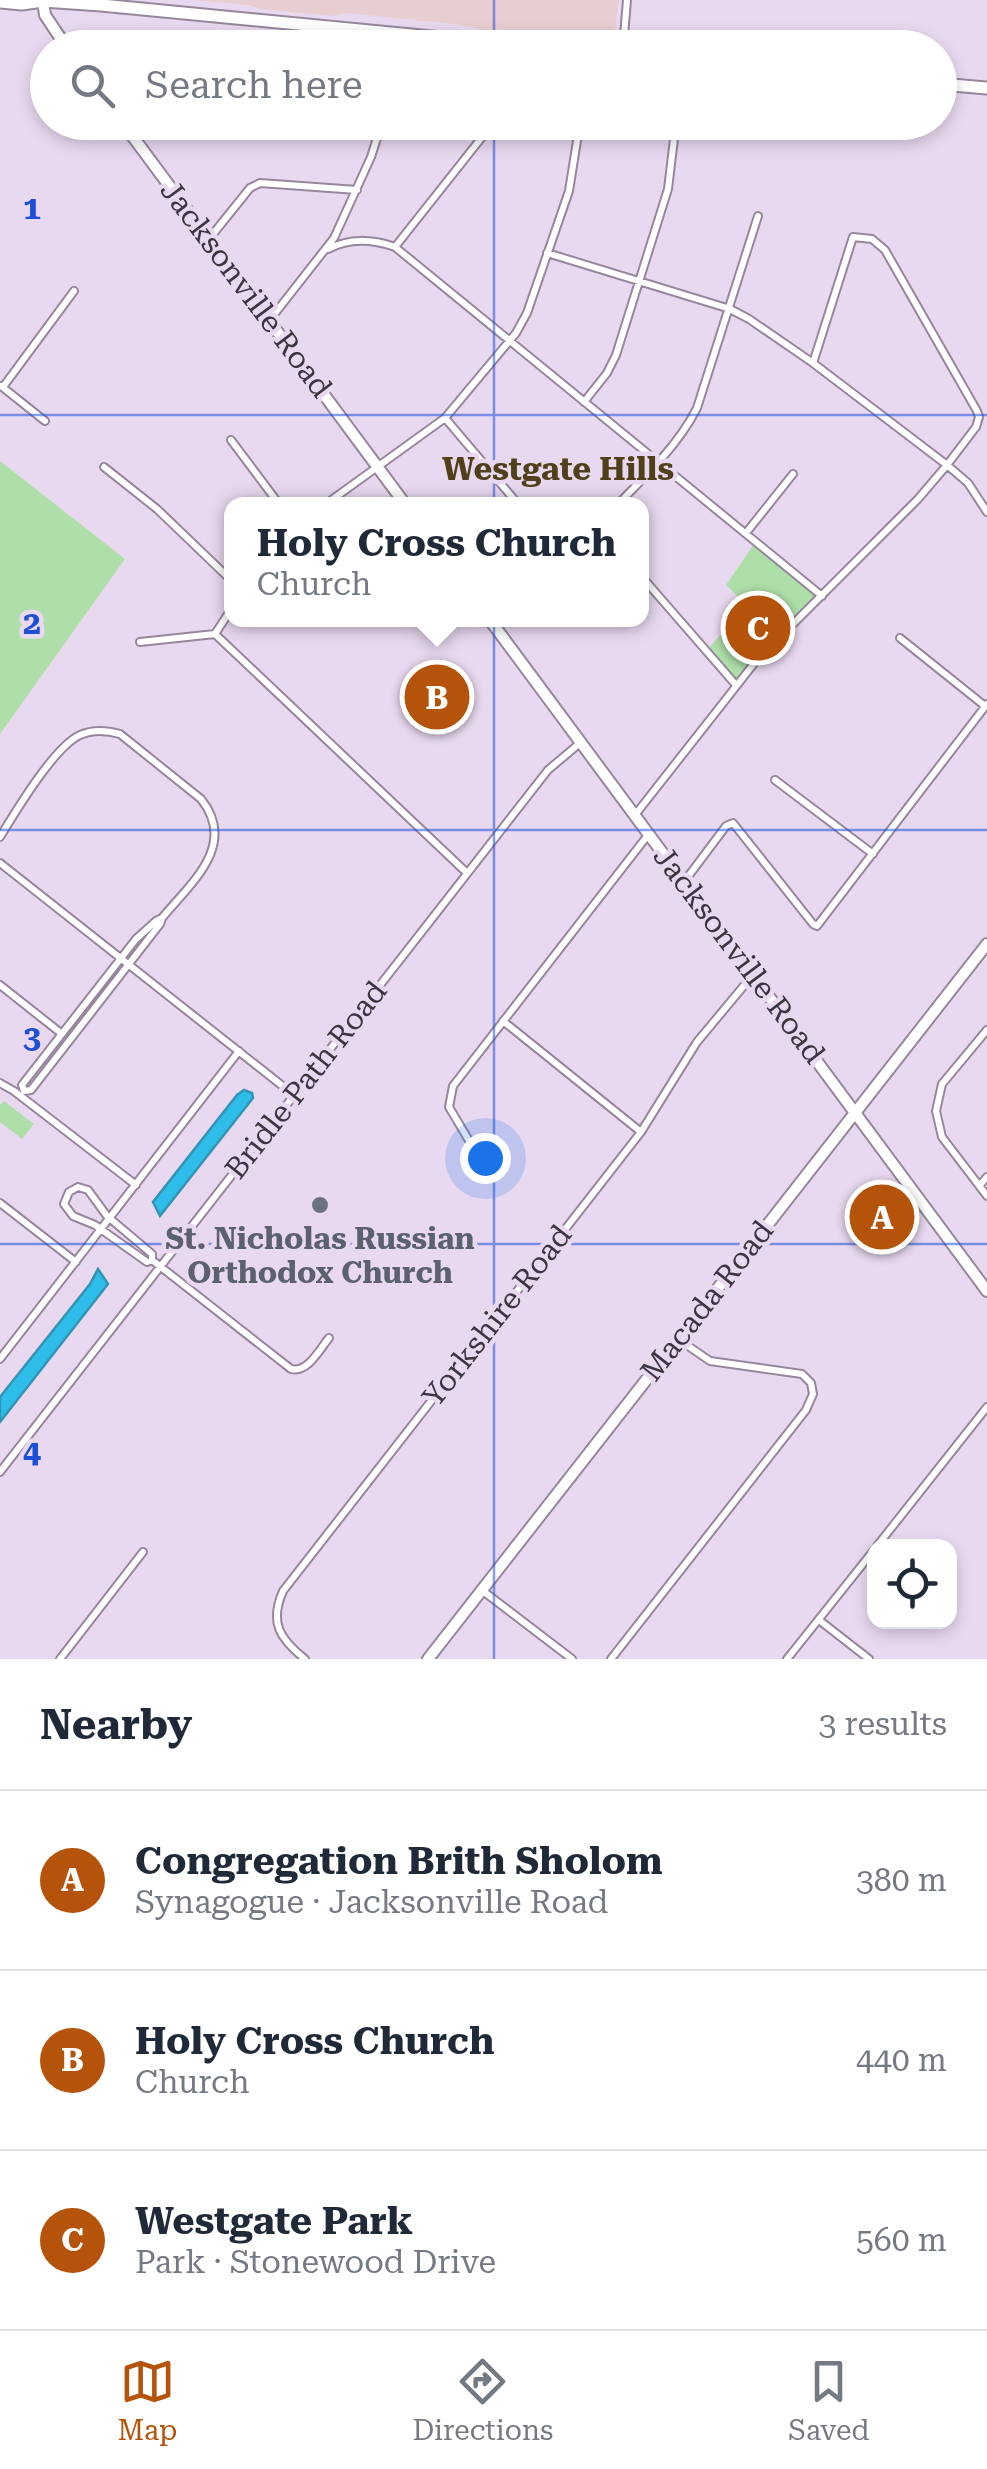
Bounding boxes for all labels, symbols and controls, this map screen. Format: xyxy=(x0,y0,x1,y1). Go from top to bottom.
search box xyxy=(30,30,957,140)
icon: search xyxy=(65,58,120,113)
text: Search here xyxy=(145,63,363,107)
street label: Jacksonville Road xyxy=(153,173,339,404)
text: 1 xyxy=(23,189,41,227)
district label: Westgate Hills xyxy=(442,450,674,488)
popup xyxy=(224,497,649,627)
text: Holy Cross Church xyxy=(257,521,616,565)
text: Church xyxy=(257,565,372,603)
pin: C xyxy=(726,590,790,666)
text: 2 xyxy=(23,604,41,642)
pin: B xyxy=(404,660,470,734)
street label: Jacksonville Road xyxy=(646,839,832,1070)
street label: Bridle Path Road xyxy=(218,974,394,1185)
text: 3 xyxy=(23,1018,41,1056)
your location xyxy=(460,1133,511,1184)
pin: A xyxy=(850,1180,914,1254)
marker: St. Nicholas Russian Orthodox Church xyxy=(309,1194,331,1216)
street label: Macada Road xyxy=(633,1214,780,1388)
street label: Yorkshire Road xyxy=(415,1218,578,1413)
place label: St. Nicholas Russian Orthodox Church xyxy=(165,1221,475,1290)
text: 4 xyxy=(23,1433,41,1471)
map controls xyxy=(867,1539,957,1629)
button: locate xyxy=(867,1539,957,1629)
text: Nearby xyxy=(40,1700,192,1749)
text: 3 results xyxy=(819,1705,947,1743)
text: Congregation Brith Sholom xyxy=(135,1839,663,1883)
text: A xyxy=(61,1861,84,1899)
text: 380 m xyxy=(856,1861,947,1899)
text: Synagogue · Jacksonville Road xyxy=(135,1883,608,1921)
text: Holy Cross Church xyxy=(135,2019,494,2063)
text: B xyxy=(61,2041,84,2079)
text: 440 m xyxy=(856,2041,947,2079)
text: Church xyxy=(135,2063,250,2101)
text: Westgate Park xyxy=(135,2199,413,2243)
text: C xyxy=(61,2221,84,2259)
text: 560 m xyxy=(856,2221,947,2259)
text: Park · Stonewood Drive xyxy=(135,2243,496,2281)
tab: Map xyxy=(118,2354,177,2447)
tab: Directions xyxy=(412,2354,553,2447)
tab: Saved xyxy=(788,2354,870,2447)

